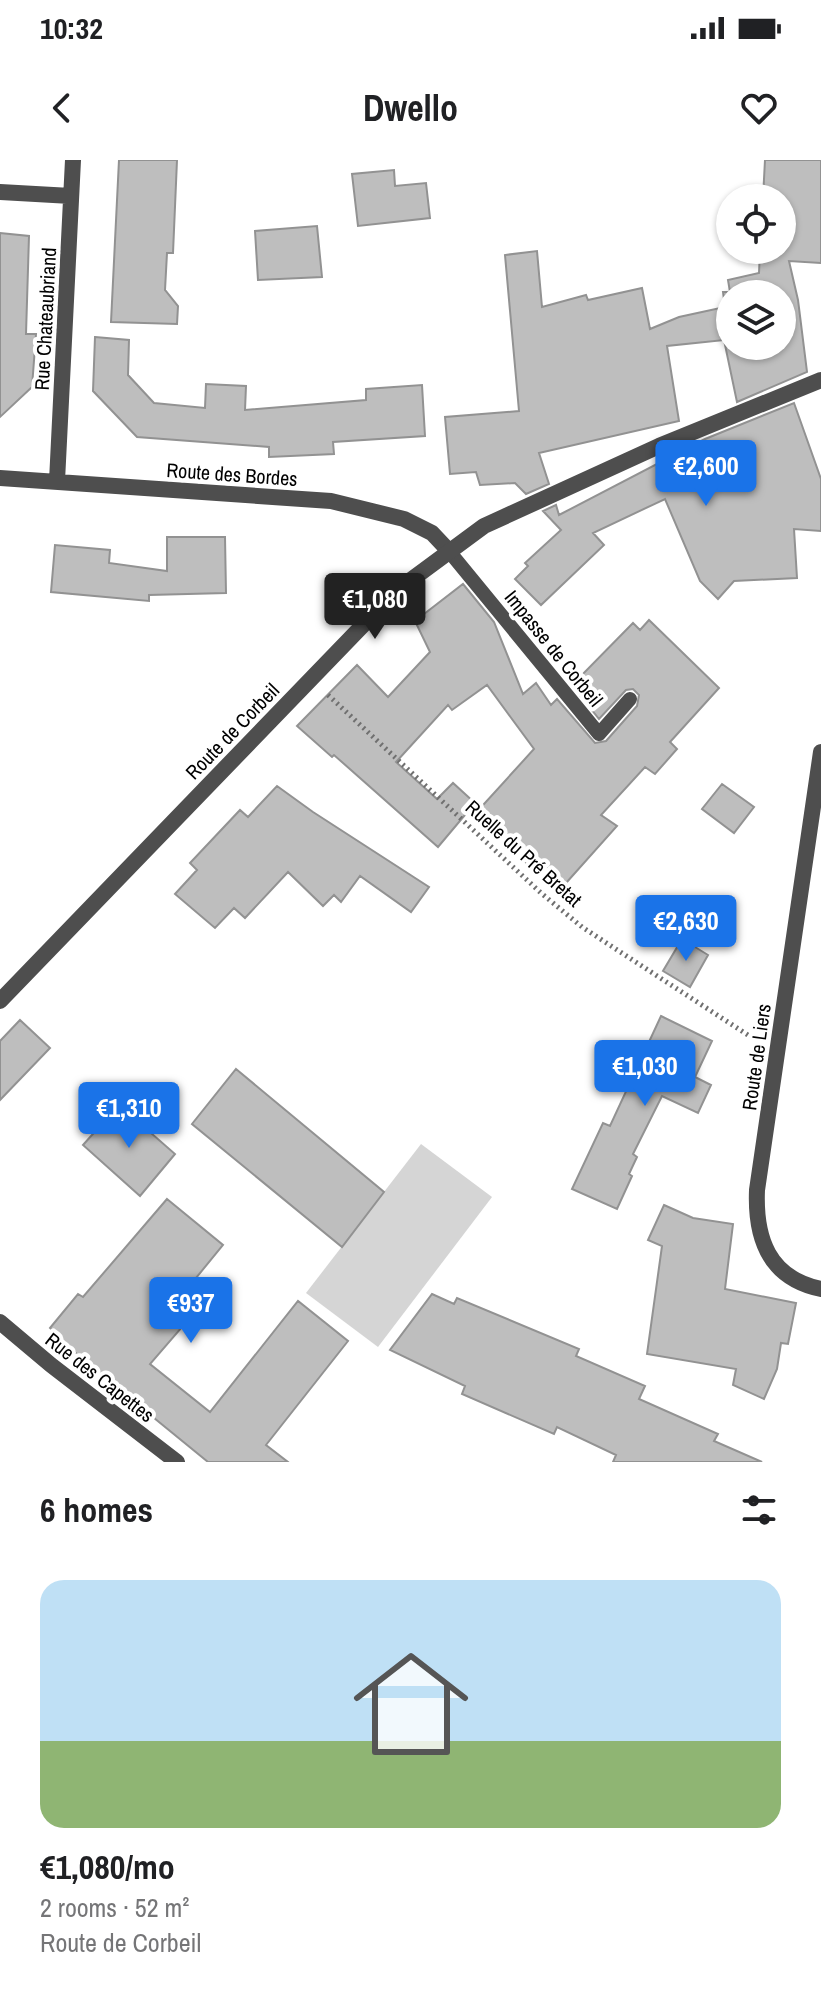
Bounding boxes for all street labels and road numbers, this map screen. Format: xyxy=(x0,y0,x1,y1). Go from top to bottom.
street label: Rue Chateaubriand xyxy=(28,247,62,391)
street label: Route des Bordes xyxy=(166,456,298,492)
street label: Impasse de Corbeil xyxy=(499,584,609,712)
street label: Route de Corbeil xyxy=(179,677,285,785)
street label: Ruelle du Pré Bretat xyxy=(460,794,588,913)
street label: Route de Liers xyxy=(735,1002,777,1112)
street label: Rue des Capettes xyxy=(40,1326,160,1428)

